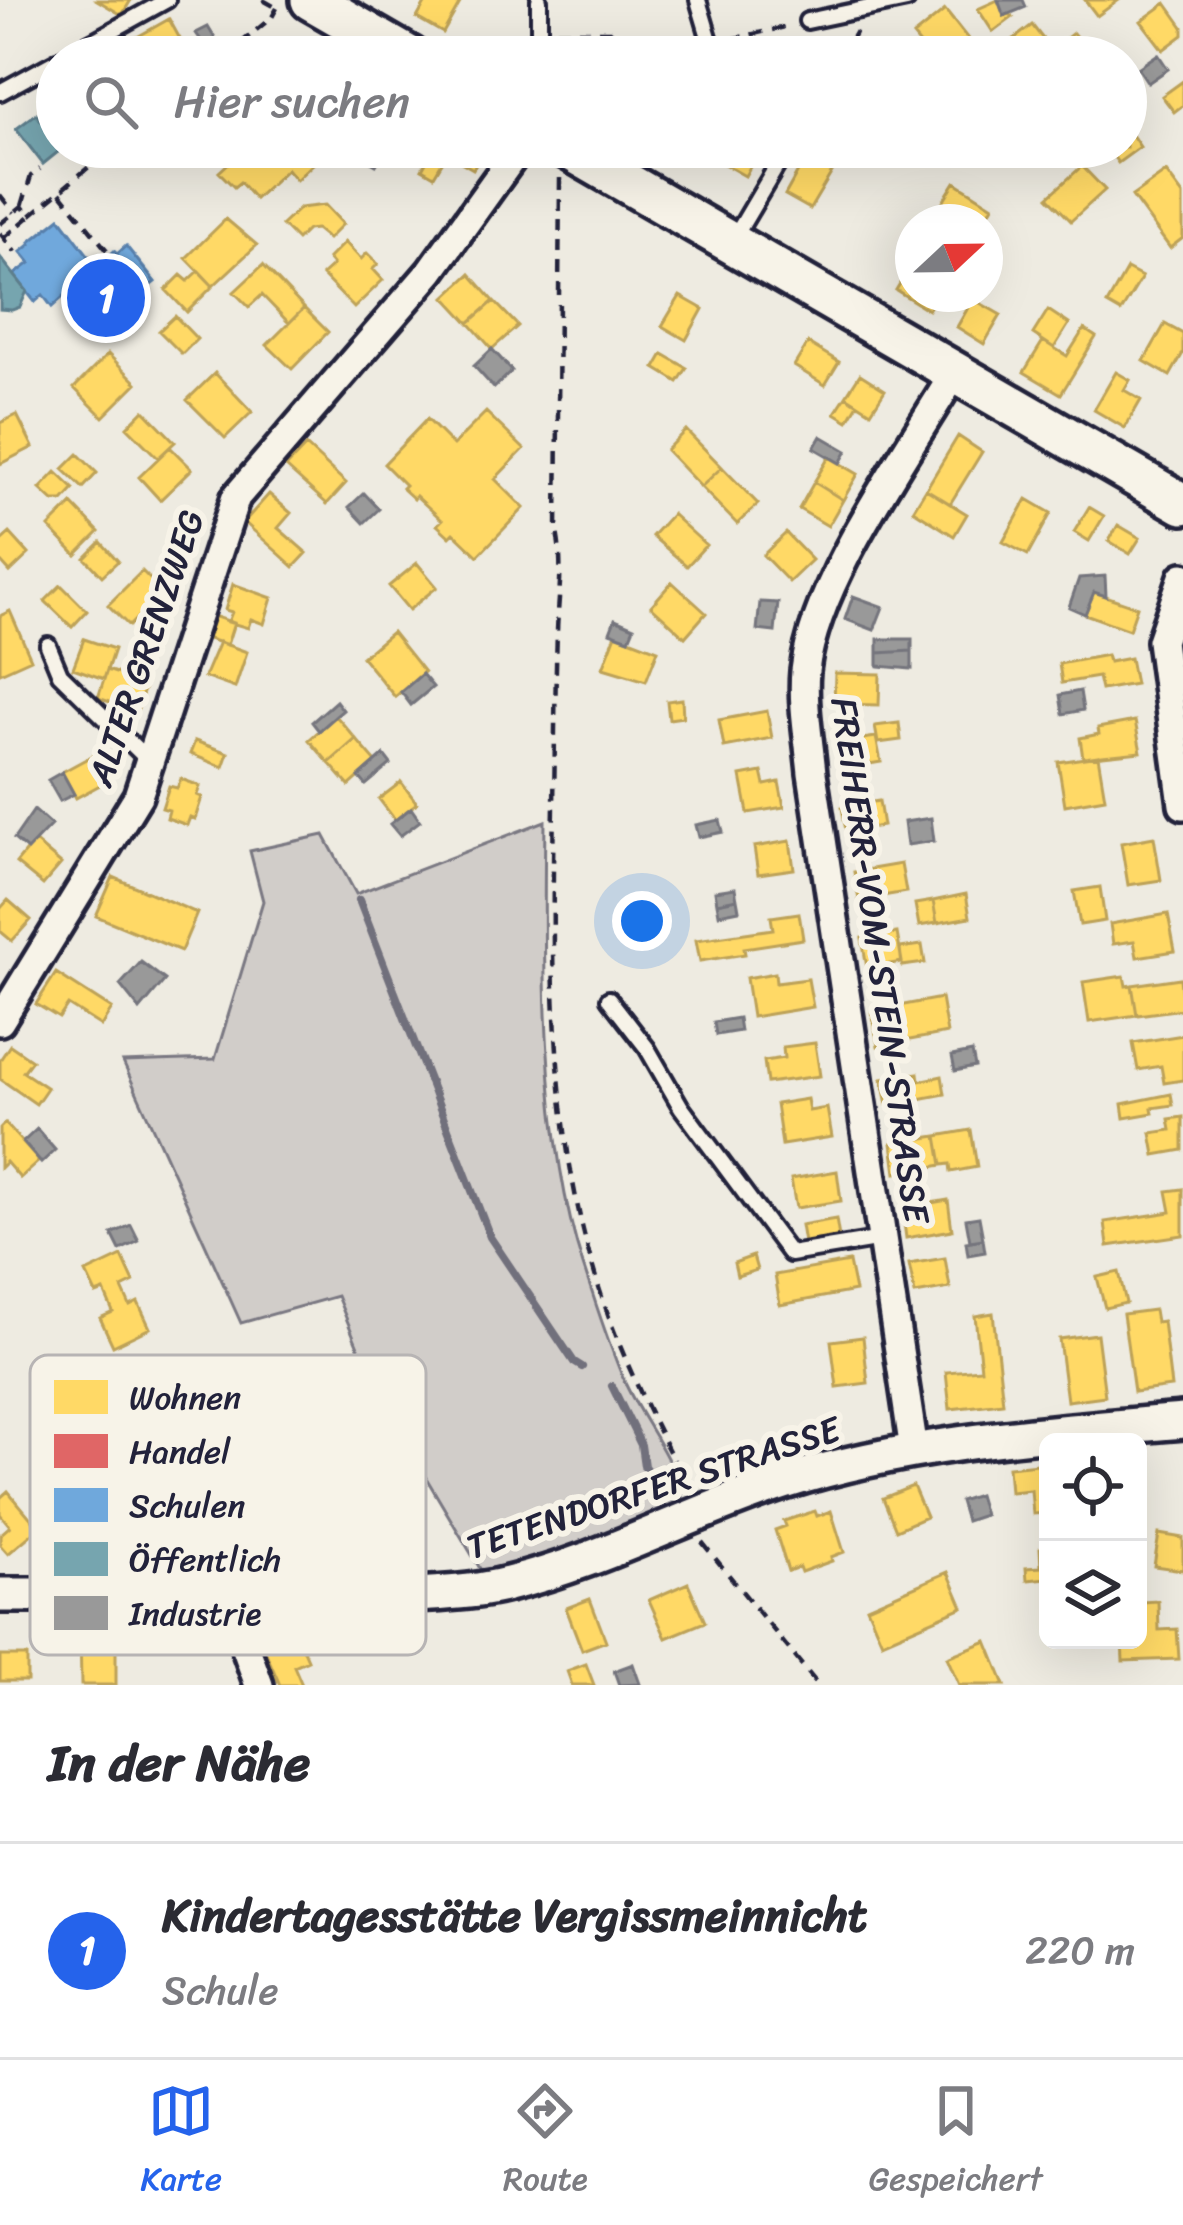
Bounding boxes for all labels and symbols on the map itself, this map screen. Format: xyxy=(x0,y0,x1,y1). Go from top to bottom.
north arrow xyxy=(895,204,1003,312)
pin: 1 xyxy=(67,253,145,343)
street label: ALTER GRENZWEG xyxy=(68,501,223,796)
street label: FREIHERR-VOM-STEIN-STRASSE xyxy=(811,693,949,1229)
your location xyxy=(612,891,672,951)
legend xyxy=(30,1355,426,1655)
text: Wohnen xyxy=(129,1369,241,1427)
street label: TETENDORFER STRASSE xyxy=(458,1397,850,1579)
text: Handel xyxy=(129,1423,231,1481)
text: Schulen xyxy=(129,1477,246,1535)
text: Öffentlich xyxy=(129,1531,281,1589)
text: Industrie xyxy=(128,1585,262,1643)

